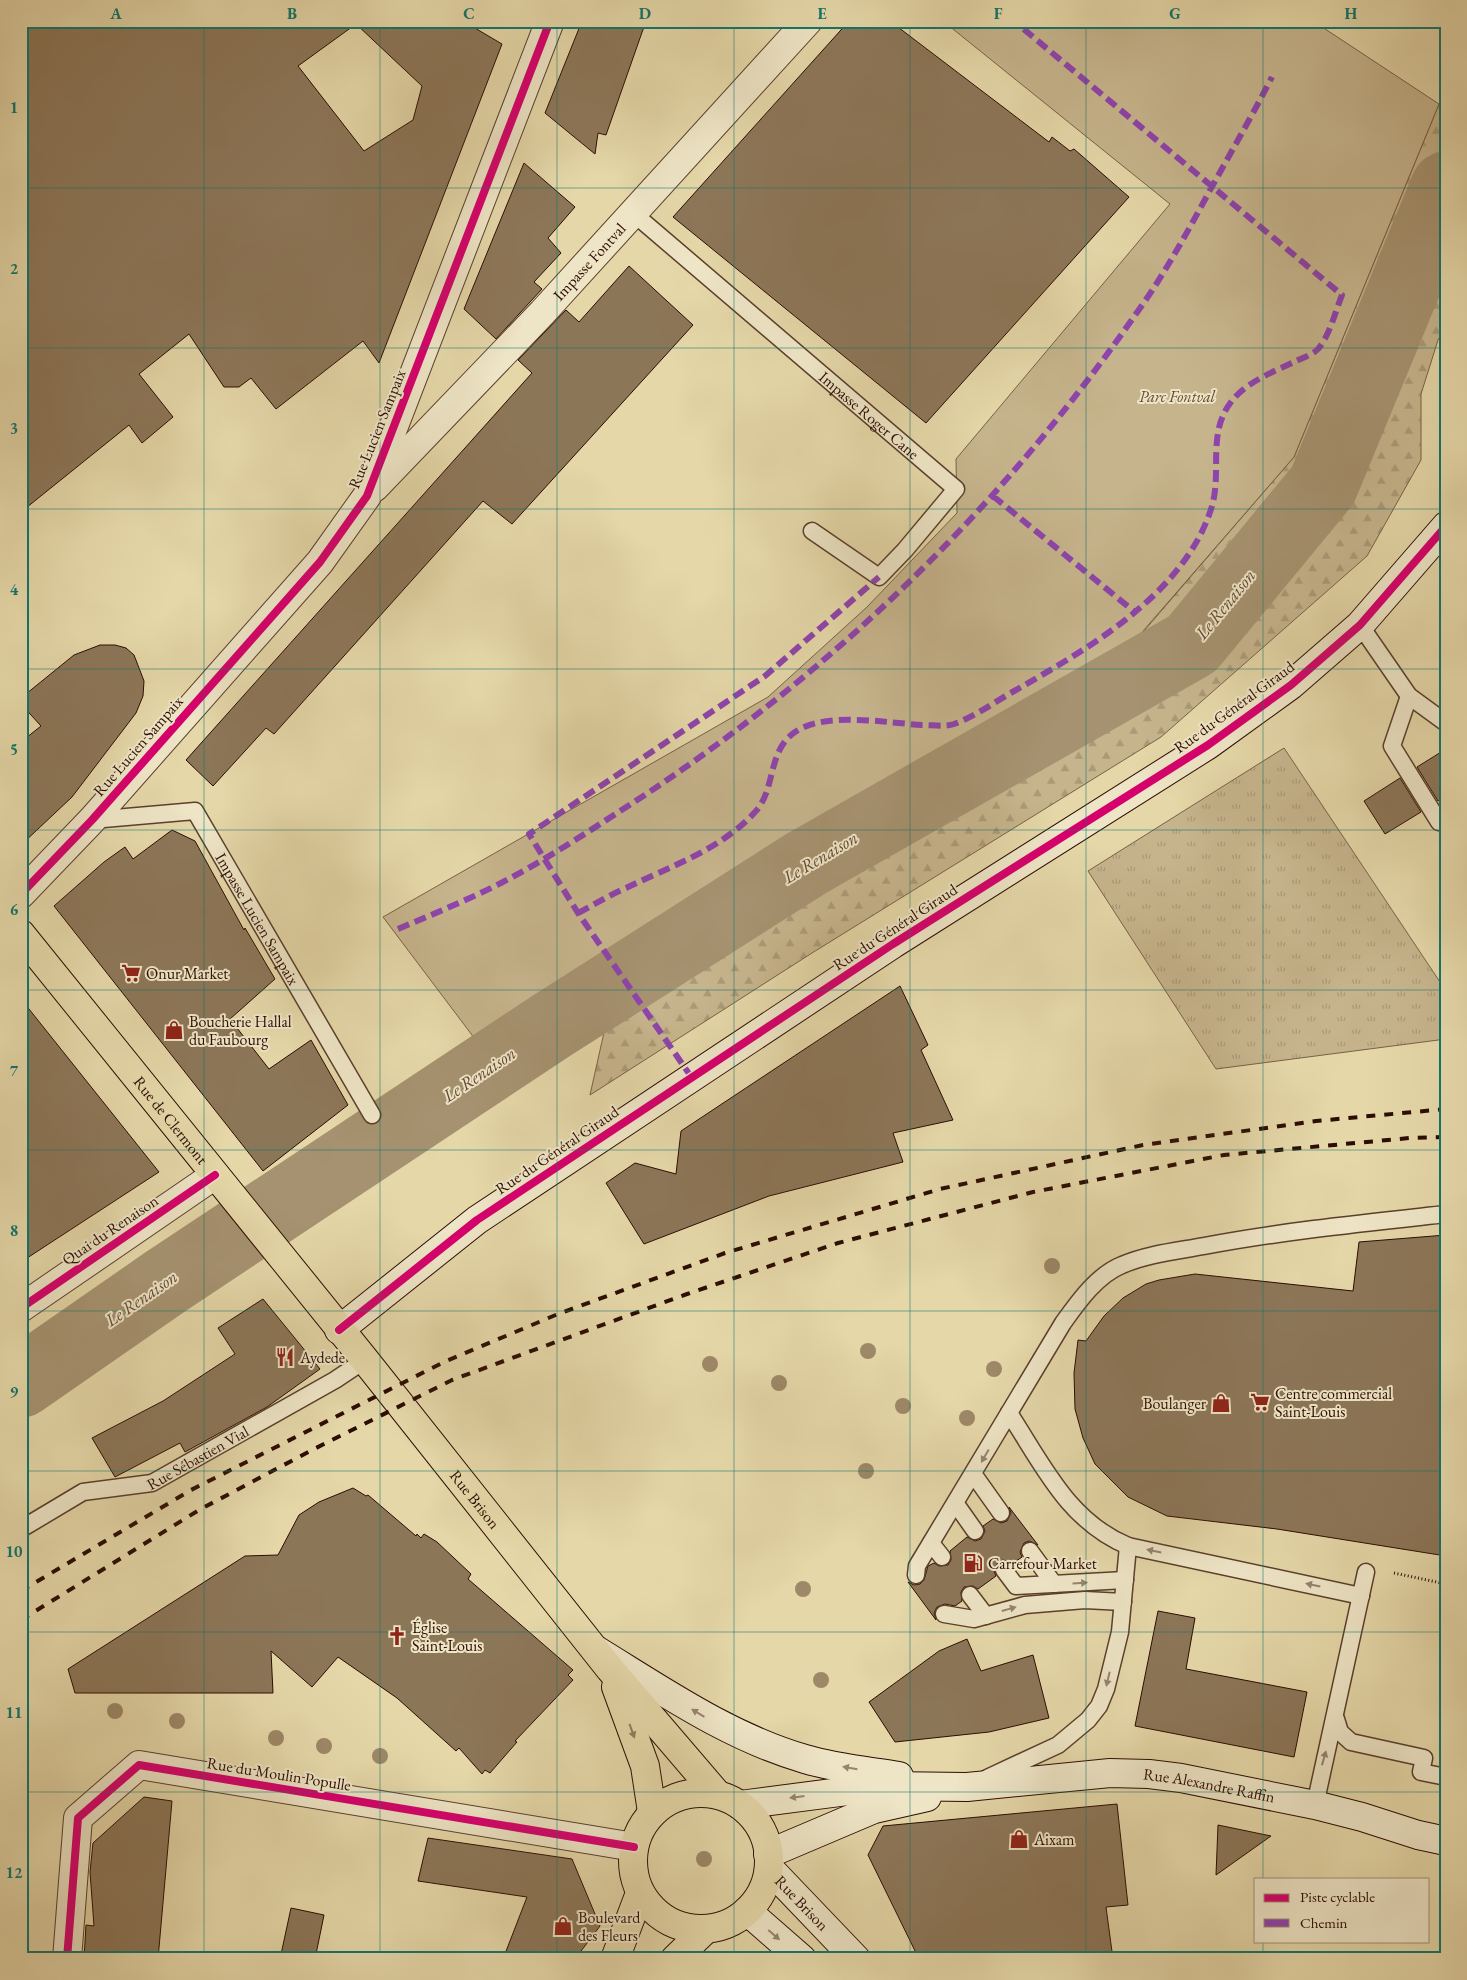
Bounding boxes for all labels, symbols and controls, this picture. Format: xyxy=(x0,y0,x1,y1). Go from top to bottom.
text: A xyxy=(109,3,122,24)
text: B xyxy=(287,3,297,24)
text: C xyxy=(463,3,475,24)
text: D xyxy=(639,3,651,24)
text: E xyxy=(817,3,827,24)
text: F xyxy=(994,3,1003,24)
text: G xyxy=(1169,3,1181,24)
text: H xyxy=(1345,3,1358,24)
text: 1 xyxy=(10,97,18,118)
street label: Impasse Fontval xyxy=(548,218,630,305)
text: 2 xyxy=(10,258,19,279)
street label: Rue Lucien Sampaix xyxy=(344,366,411,492)
street label: Impasse Roger Cane xyxy=(815,366,924,464)
park label: Parc Fontval xyxy=(1139,386,1215,407)
text: 3 xyxy=(10,418,18,439)
water label: Le Renaison xyxy=(1189,564,1260,644)
text: 4 xyxy=(10,579,19,600)
street label: Rue du Général Giraud xyxy=(1169,656,1299,758)
street label: Rue Lucien Sampaix xyxy=(88,691,188,801)
text: 5 xyxy=(10,739,18,760)
water label: Le Renaison xyxy=(778,826,862,889)
street label: Impasse Lucien Sampaix xyxy=(211,849,304,989)
street label: Rue du Général Giraud xyxy=(829,878,962,975)
text: 6 xyxy=(10,899,19,920)
supermarket icon: Onur Market xyxy=(120,962,142,984)
place label: Onur Market xyxy=(146,963,228,984)
place label: Boucherie Hallal du Faubourg xyxy=(189,1011,292,1050)
shop icon: Boucherie Hallal du Faubourg xyxy=(163,1019,185,1041)
water label: Le Renaison xyxy=(437,1041,520,1107)
text: 7 xyxy=(10,1060,19,1081)
street label: Rue de Clermont xyxy=(129,1072,213,1168)
street label: Rue du Général Giraud xyxy=(491,1100,623,1199)
street label: Quai du Renaison xyxy=(58,1190,163,1270)
text: 8 xyxy=(10,1220,18,1241)
water label: Le Renaison xyxy=(99,1265,182,1332)
restaurant icon: Aydede xyxy=(274,1346,296,1368)
place label: Aydede xyxy=(299,1347,345,1368)
text: 9 xyxy=(10,1381,19,1402)
place label: Centre commercial Saint-Louis xyxy=(1275,1383,1392,1422)
supermarket icon: Centre commercial Saint-Louis xyxy=(1249,1391,1271,1413)
shop icon: Boulanger xyxy=(1210,1392,1232,1414)
place label: Boulanger xyxy=(1143,1393,1207,1414)
street label: Rue Sébastien Vial xyxy=(143,1420,252,1494)
one-way arrow xyxy=(980,1449,989,1462)
street label: Rue Brison xyxy=(445,1465,505,1533)
text: 10 xyxy=(6,1541,23,1562)
one-way arrow xyxy=(1147,1547,1162,1555)
fuel station icon: Carrefour Market xyxy=(962,1552,984,1574)
place label: Carrefour Market xyxy=(988,1553,1097,1574)
one-way arrow xyxy=(1073,1578,1089,1586)
one-way arrow xyxy=(1305,1581,1320,1589)
one-way arrow xyxy=(1001,1605,1016,1613)
place label: Église Saint-Louis xyxy=(412,1617,482,1656)
church icon: Église Saint-Louis xyxy=(386,1625,408,1647)
one-way arrow xyxy=(1104,1672,1112,1688)
text: 11 xyxy=(6,1702,22,1723)
one-way arrow xyxy=(692,1708,705,1717)
one-way arrow xyxy=(628,1724,636,1739)
one-way arrow xyxy=(1321,1750,1329,1765)
street label: Rue du Moulin Populle xyxy=(206,1752,352,1796)
one-way arrow xyxy=(842,1763,858,1771)
street label: Rue Alexandre Raffin xyxy=(1142,1763,1277,1807)
one-way arrow xyxy=(788,1794,804,1802)
shop icon: Aixam xyxy=(1008,1828,1030,1850)
place label: Aixam xyxy=(1033,1829,1075,1850)
text: 12 xyxy=(6,1862,23,1883)
street label: Rue Brison xyxy=(771,1870,834,1935)
legend xyxy=(1254,1878,1430,1942)
text: Piste cyclable xyxy=(1300,1887,1375,1906)
place label: Boulevard des Fleurs xyxy=(578,1907,641,1946)
text: Chemin xyxy=(1300,1913,1348,1932)
shop icon: Boulevard des Fleurs xyxy=(552,1915,574,1937)
one-way arrow xyxy=(768,1929,780,1941)

